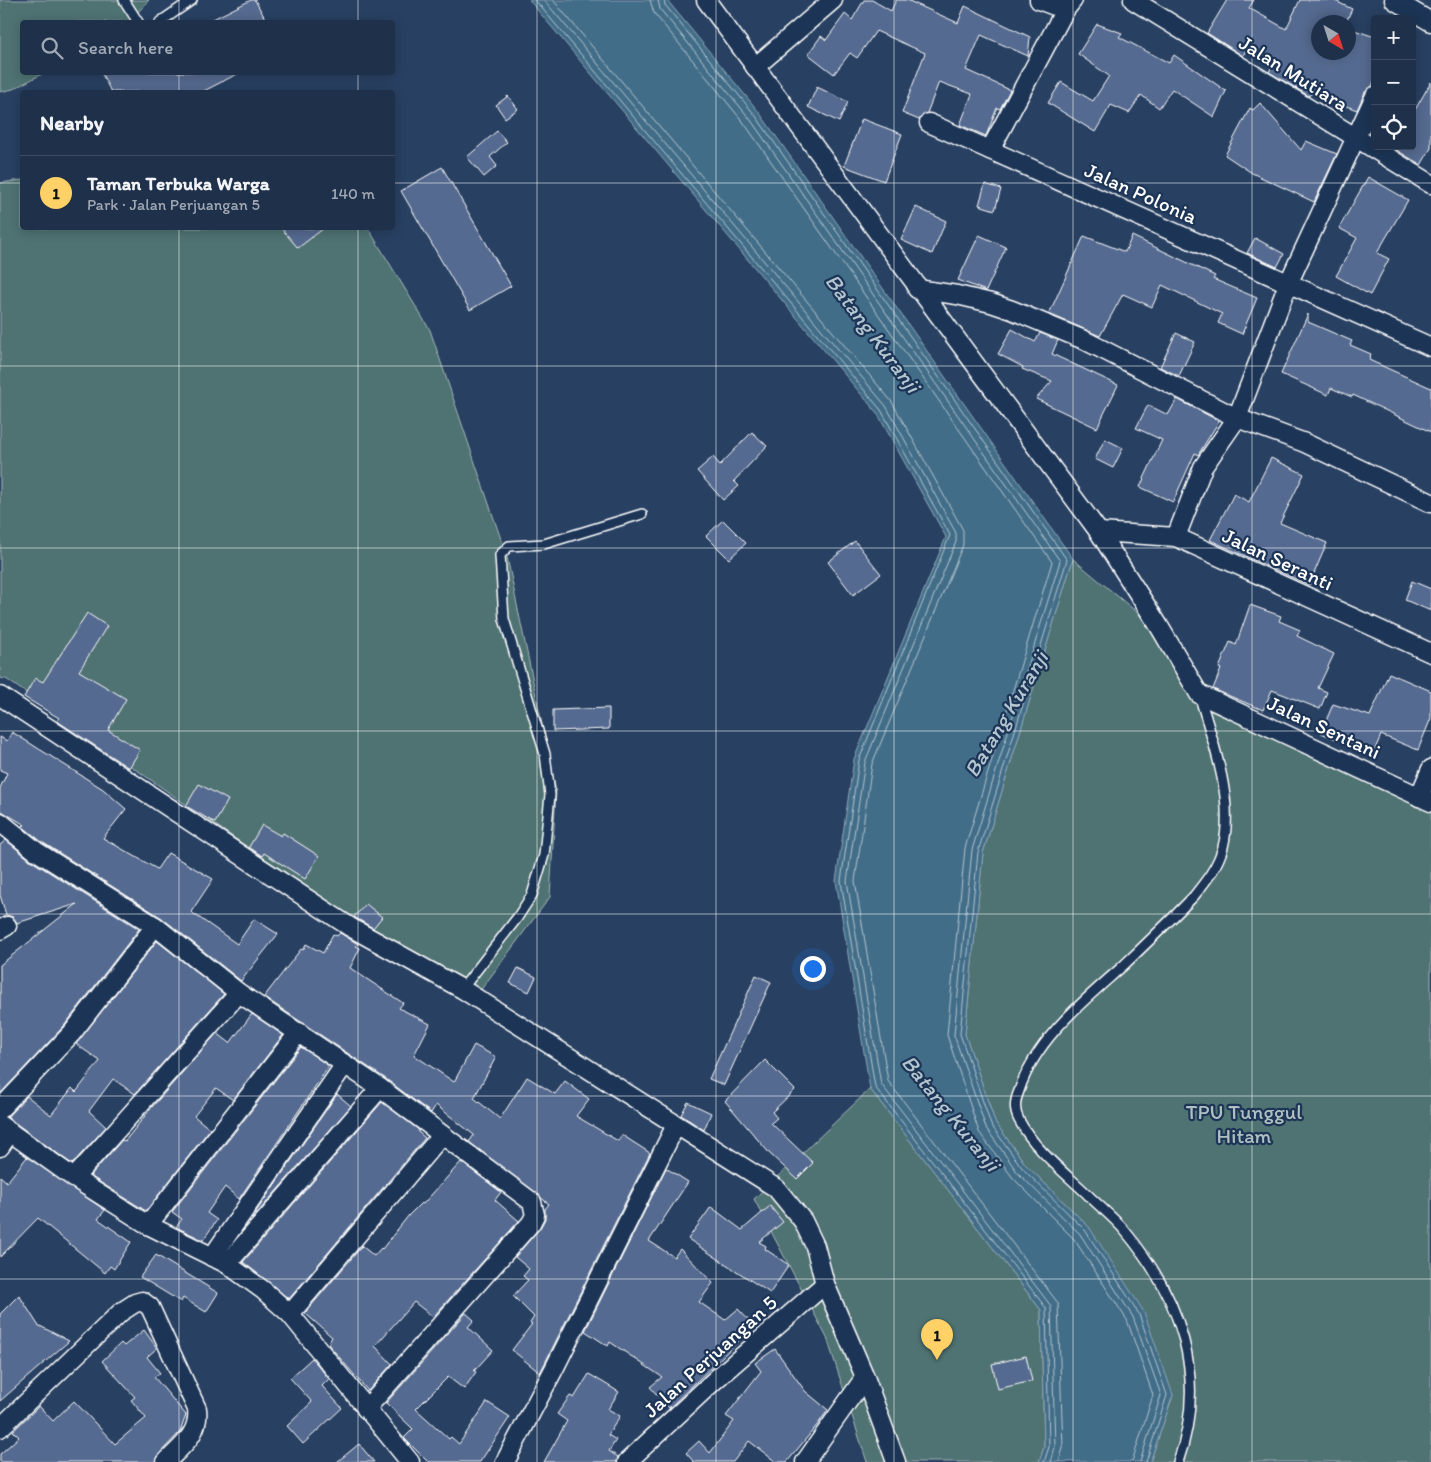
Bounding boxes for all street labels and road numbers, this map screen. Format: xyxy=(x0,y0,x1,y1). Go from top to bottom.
street label: Jalan Mutiara xyxy=(1235,29,1353,117)
street label: Jalan Polonia xyxy=(1081,157,1201,229)
street label: Jalan Seranti xyxy=(1219,522,1337,596)
street label: Jalan Sentani xyxy=(1263,690,1385,764)
street label: Jalan Perjuangan 5 xyxy=(638,1289,782,1423)

